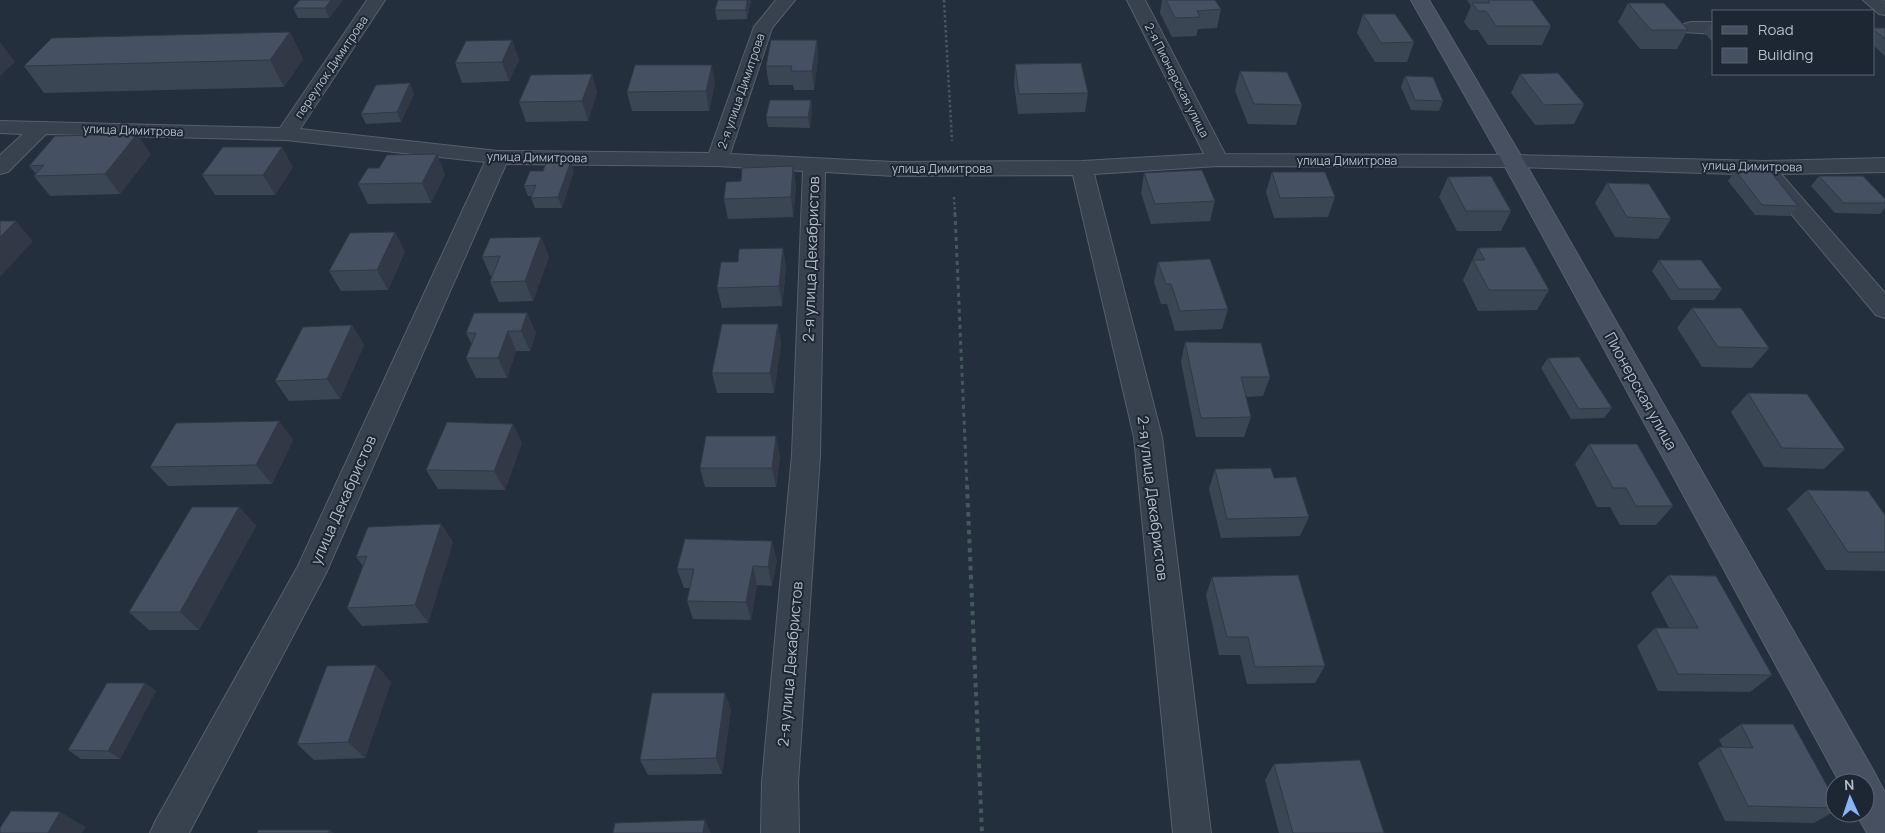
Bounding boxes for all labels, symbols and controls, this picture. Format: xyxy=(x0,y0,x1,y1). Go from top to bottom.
legend xyxy=(1712,10,1875,75)
street label: переулок Димитрова xyxy=(290,12,372,122)
text: Road xyxy=(1758,19,1794,40)
street label: 2-я Пионерская улица xyxy=(1141,20,1213,140)
street label: 2-я улица Димитрова xyxy=(713,31,769,151)
text: Building xyxy=(1758,44,1813,65)
street label: улица Димитрова xyxy=(82,120,184,140)
street label: улица Димитрова xyxy=(487,148,587,166)
street label: улица Димитрова xyxy=(1297,152,1397,169)
street label: улица Димитрова xyxy=(1702,157,1802,175)
street label: улица Димитрова xyxy=(892,160,992,177)
street label: 2-я улица Декабристов xyxy=(798,176,824,342)
street label: Пионерская улица xyxy=(1600,328,1682,454)
street label: 2-я улица Декабристов xyxy=(1132,414,1174,582)
street label: улица Декабристов xyxy=(305,432,381,568)
street label: 2-я улица Декабристов xyxy=(772,581,808,747)
north arrow xyxy=(1825,773,1875,823)
text: N xyxy=(1844,775,1855,794)

